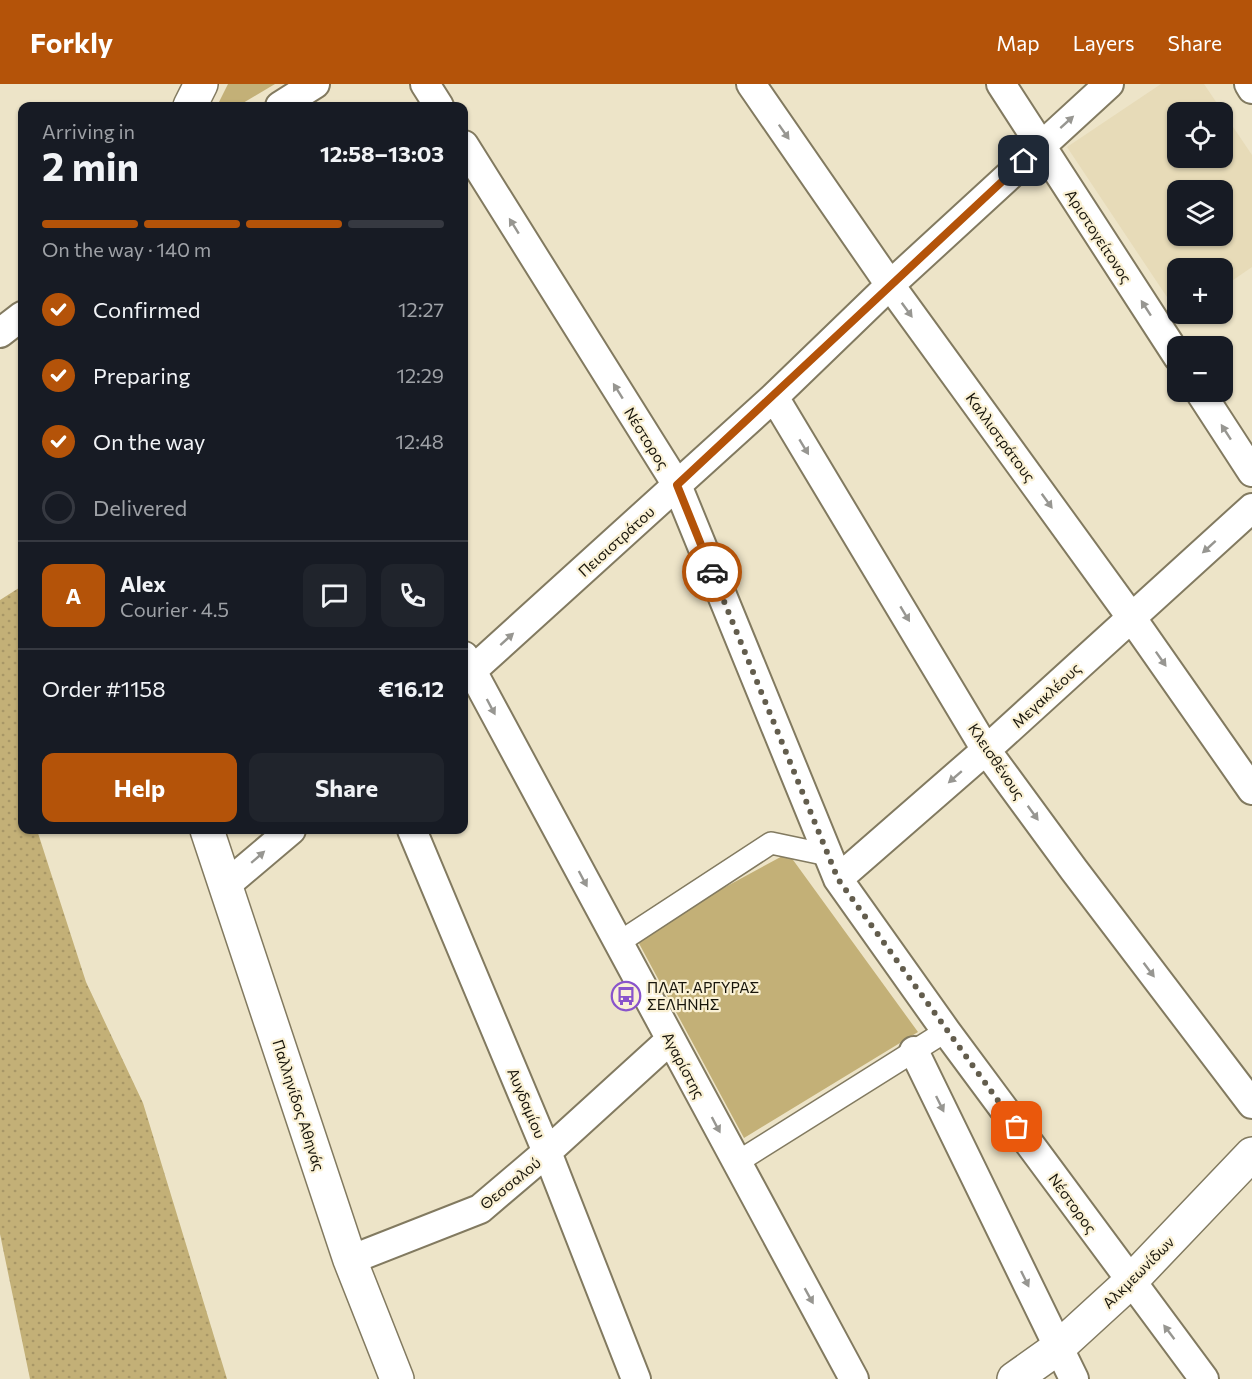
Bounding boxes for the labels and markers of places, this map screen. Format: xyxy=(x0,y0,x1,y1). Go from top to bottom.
pin xyxy=(998,135,1049,186)
place label: ΠΛΑΤ. ΑΡΓΥΡΑΣ ΣΕΛΗΝΗΣ xyxy=(647,978,759,1013)
bus stop icon: ΠΛΑΤ. ΑΡΓΥΡΑΣ ΣΕΛΗΝΗΣ xyxy=(610,980,642,1012)
pin xyxy=(991,1101,1042,1152)

